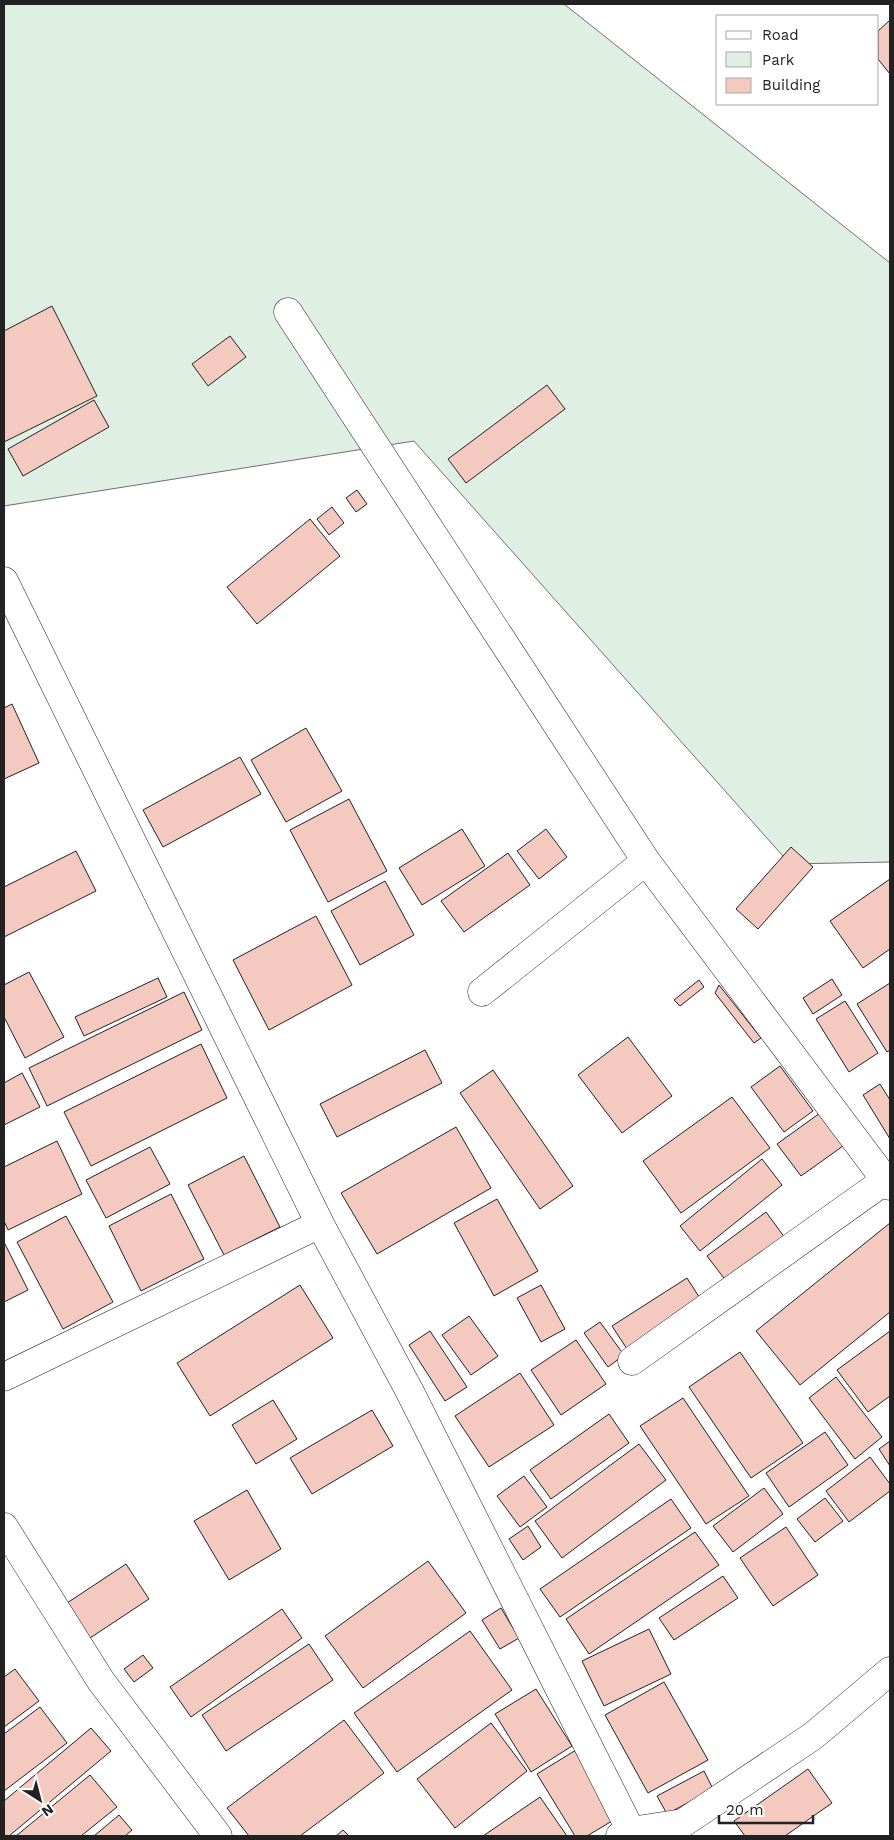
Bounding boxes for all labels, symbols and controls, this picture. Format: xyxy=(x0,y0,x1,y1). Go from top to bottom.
legend xyxy=(716,15,879,105)
text: Road xyxy=(762,26,799,44)
text: Park xyxy=(762,51,795,69)
text: Building xyxy=(762,76,820,94)
north arrow xyxy=(15,1775,65,1825)
scale bar xyxy=(719,1792,813,1824)
text: N xyxy=(39,1801,57,1820)
text: 20 m xyxy=(726,1801,764,1819)

